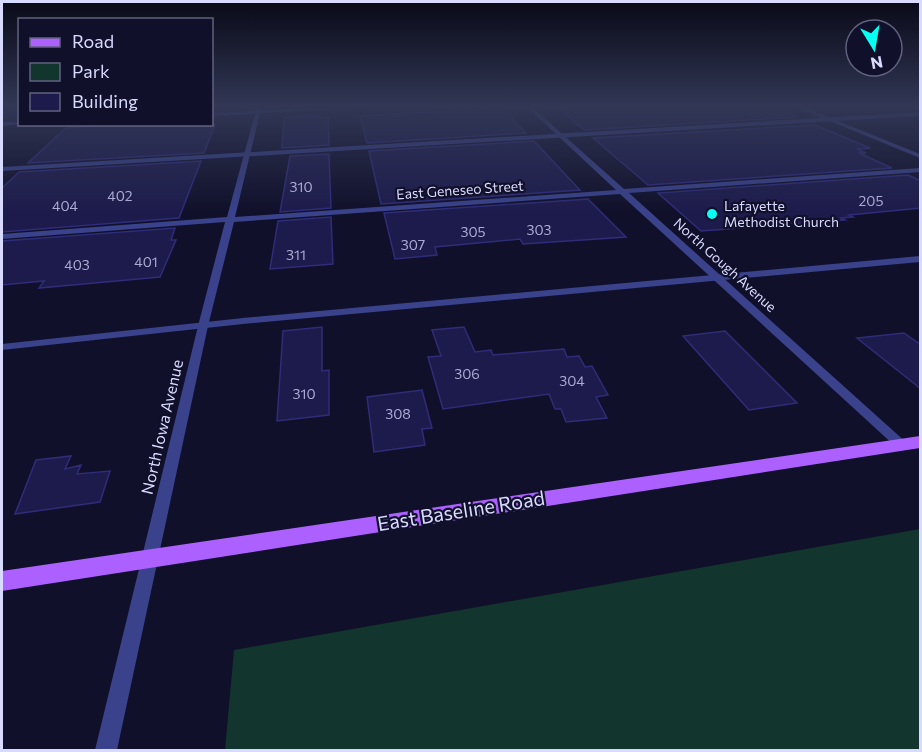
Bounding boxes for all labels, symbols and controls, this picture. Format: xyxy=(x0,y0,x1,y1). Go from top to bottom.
legend xyxy=(18,18,213,126)
north arrow xyxy=(844,18,904,78)
text: Road xyxy=(72,30,114,52)
text: N xyxy=(869,53,885,74)
text: Park xyxy=(72,60,110,82)
text: Building xyxy=(72,90,138,112)
street label: East Geneseo Street xyxy=(396,177,525,202)
house number: 310 xyxy=(289,178,313,195)
house number: 402 xyxy=(107,187,133,204)
house number: 205 xyxy=(859,192,883,209)
house number: 404 xyxy=(52,197,79,214)
place label: Lafayette Methodist Church xyxy=(724,197,839,230)
marker: Lafayette Methodist Church xyxy=(705,207,719,221)
street label: North Gough Avenue xyxy=(670,214,780,315)
house number: 303 xyxy=(526,221,552,238)
house number: 305 xyxy=(460,223,486,240)
house number: 307 xyxy=(401,236,425,253)
house number: 311 xyxy=(286,246,306,263)
house number: 401 xyxy=(134,253,158,270)
house number: 403 xyxy=(64,256,90,273)
street label: North Iowa Avenue xyxy=(137,358,186,496)
house number: 306 xyxy=(454,365,480,382)
house number: 304 xyxy=(559,372,585,389)
house number: 310 xyxy=(292,385,316,402)
house number: 308 xyxy=(385,405,411,422)
street label: East Baseline Road xyxy=(375,485,546,535)

